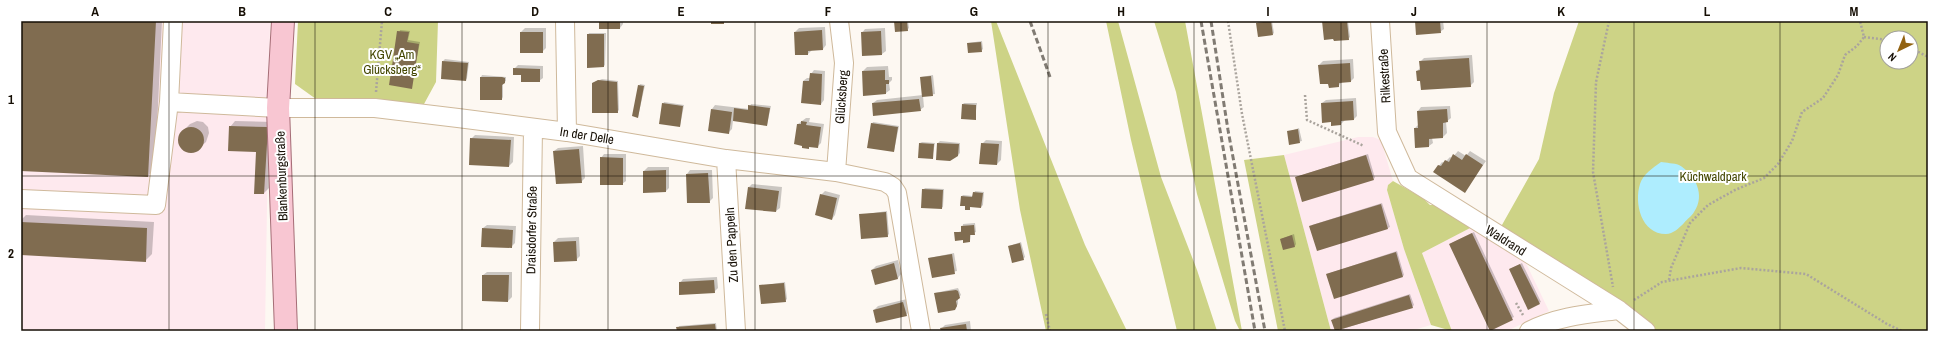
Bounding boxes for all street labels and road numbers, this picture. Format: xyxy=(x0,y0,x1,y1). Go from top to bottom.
street label: Rilkestraße xyxy=(1375,48,1394,104)
street label: Glücksberg xyxy=(831,69,852,125)
street label: In der Delle xyxy=(559,123,615,148)
street label: Blankenburgstraße xyxy=(271,131,292,221)
street label: Draisdorfer Straße xyxy=(522,186,541,274)
street label: Zu den Pappeln xyxy=(721,207,742,283)
street label: Waldrand xyxy=(1482,221,1529,260)

